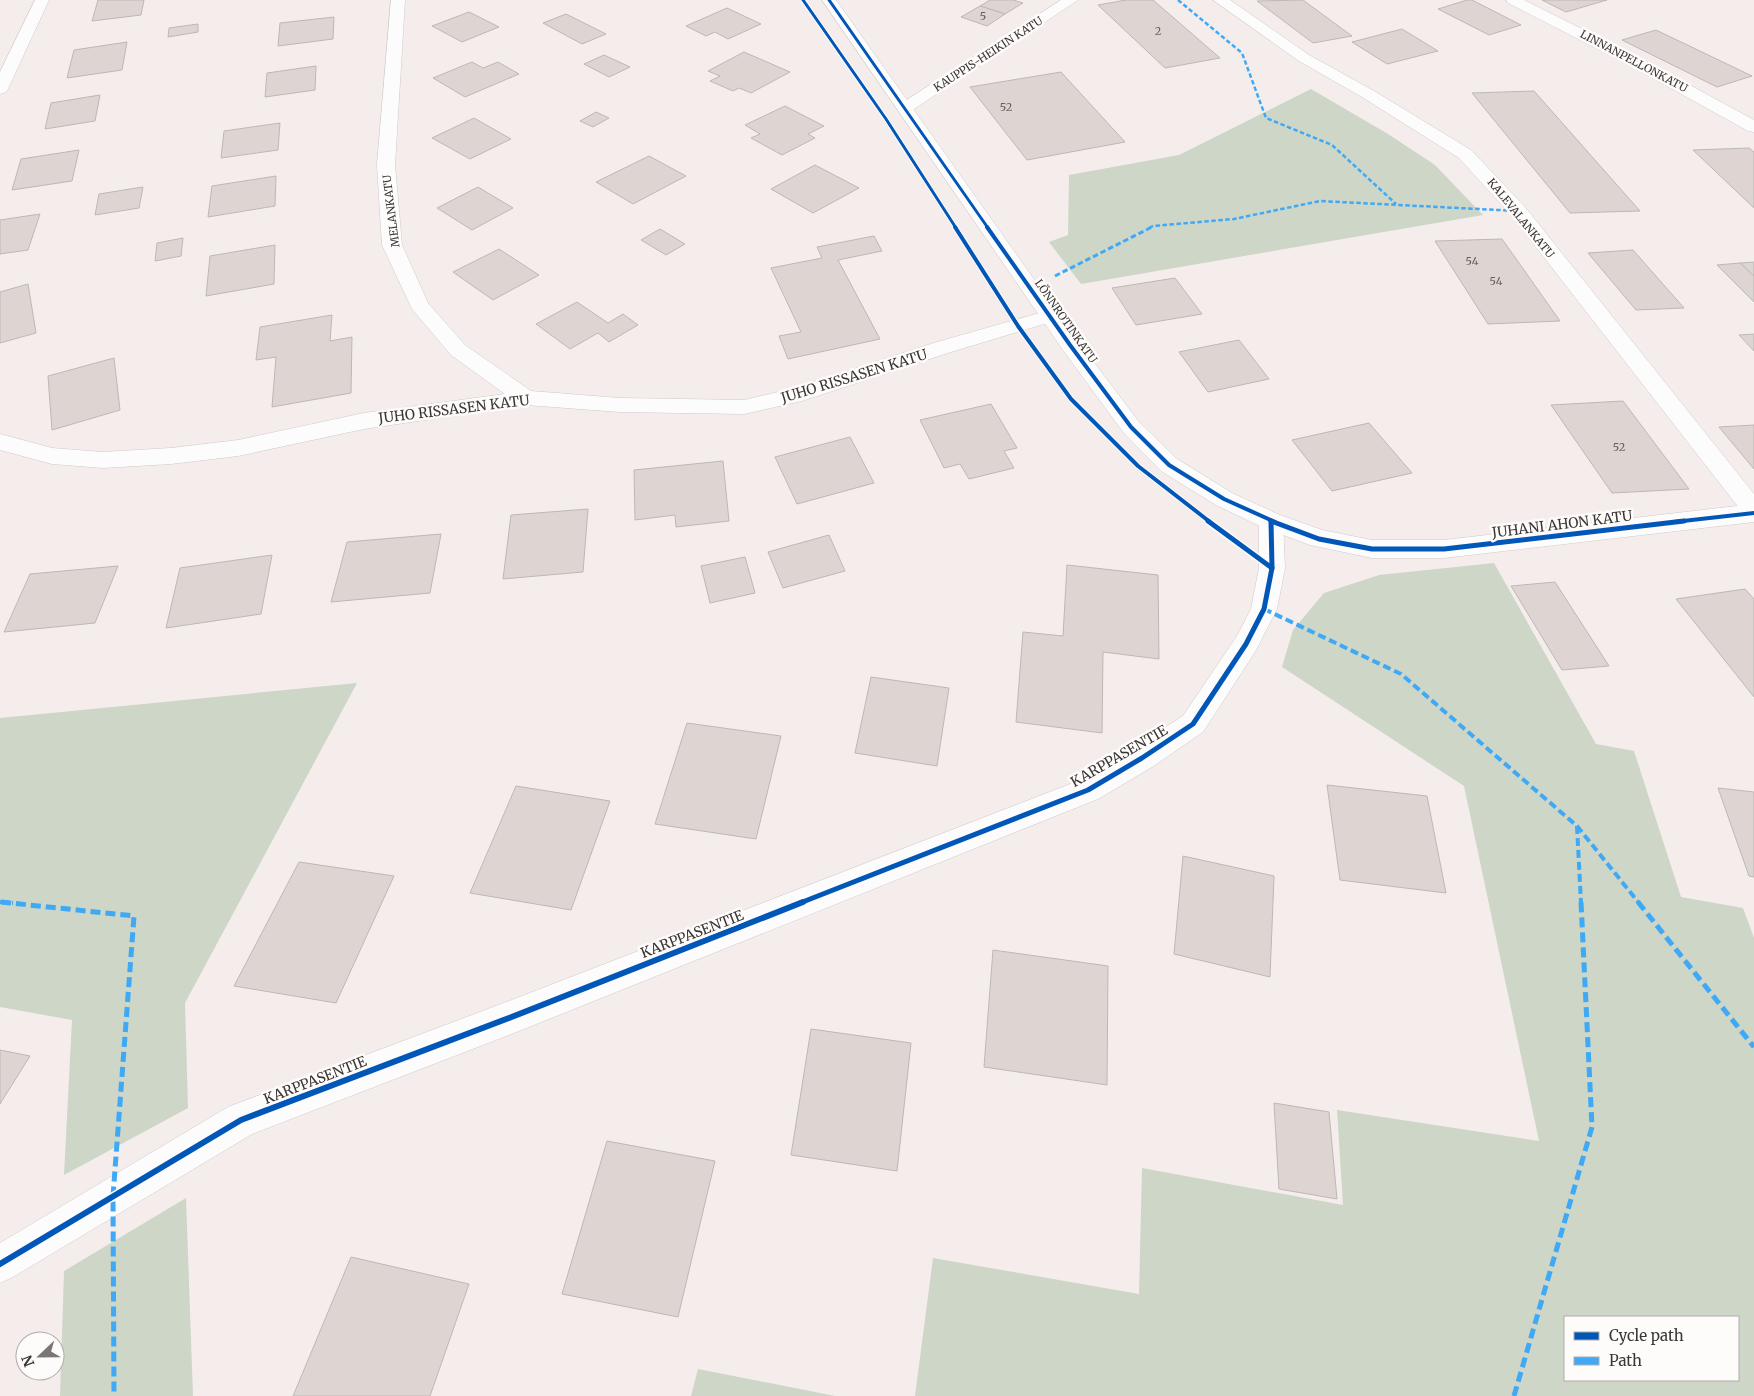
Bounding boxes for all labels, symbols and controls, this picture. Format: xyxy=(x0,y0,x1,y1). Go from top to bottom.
house number: 5 xyxy=(980,9,986,23)
street label: KAUPPIS-HEIKIN KATU xyxy=(931,13,1045,95)
house number: 2 xyxy=(1155,24,1161,38)
street label: LINNANPELLONKATU xyxy=(1578,27,1690,95)
house number: 52 xyxy=(1000,100,1012,114)
street label: MELANKATU xyxy=(380,174,402,248)
street label: KALEVALANKATU xyxy=(1484,175,1558,261)
house number: 54 xyxy=(1466,254,1479,268)
house number: 54 xyxy=(1490,274,1503,288)
street label: LÖNNROTINKATU xyxy=(1032,276,1100,366)
street label: JUHO RISSASEN KATU xyxy=(778,345,930,407)
street label: JUHO RISSASEN KATU xyxy=(376,391,531,427)
house number: 52 xyxy=(1613,440,1625,454)
street label: JUHANI AHON KATU xyxy=(1490,506,1634,542)
street label: KARPPASENTIE xyxy=(1067,721,1171,791)
street label: KARPPASENTIE xyxy=(638,906,746,962)
street label: KARPPASENTIE xyxy=(261,1052,369,1108)
legend xyxy=(1564,1316,1739,1381)
text: Cycle path xyxy=(1609,1326,1684,1345)
north arrow xyxy=(15,1331,65,1381)
text: Path xyxy=(1609,1351,1642,1370)
text: N xyxy=(18,1352,38,1369)

